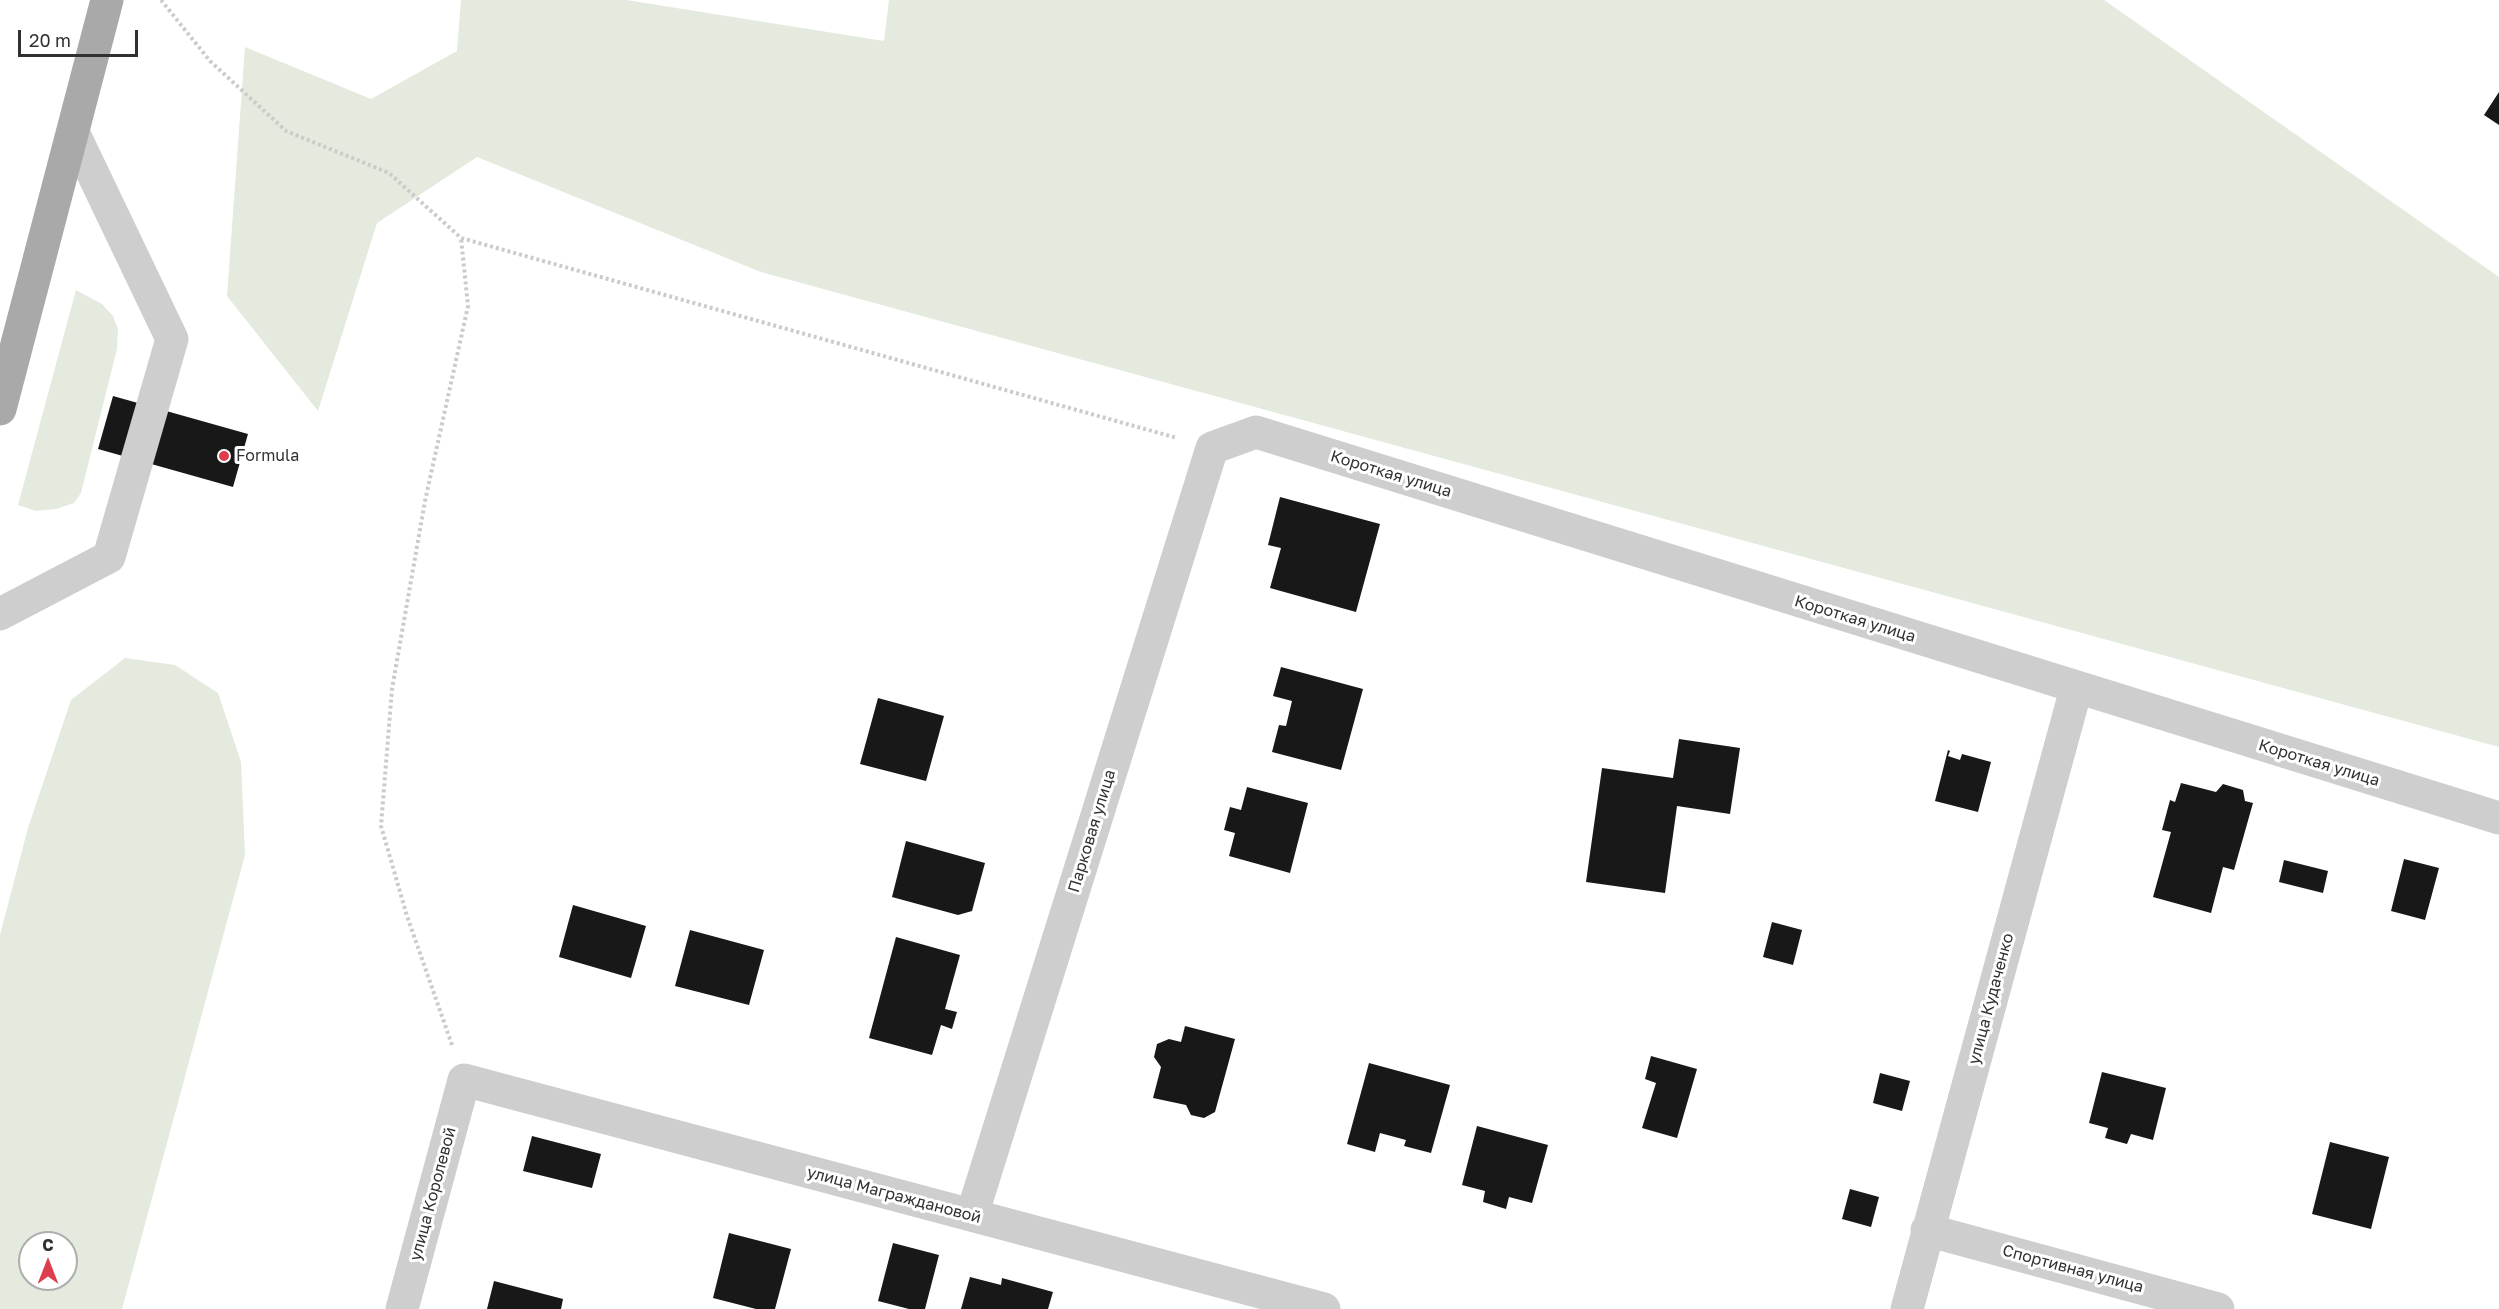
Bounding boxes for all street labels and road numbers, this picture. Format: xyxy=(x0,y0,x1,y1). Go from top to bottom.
street label: Короткая улица xyxy=(1328,446,1454,502)
street label: Короткая улица xyxy=(1792,591,1918,647)
street label: Короткая улица xyxy=(2256,735,2382,791)
street label: Парковая улица xyxy=(1064,767,1120,895)
street label: улица Кудаченко xyxy=(1964,931,2018,1067)
street label: улица Королевой xyxy=(406,1125,460,1263)
street label: улица Маграждановой xyxy=(805,1162,983,1228)
street label: Спортивная улица xyxy=(2000,1241,2146,1297)

